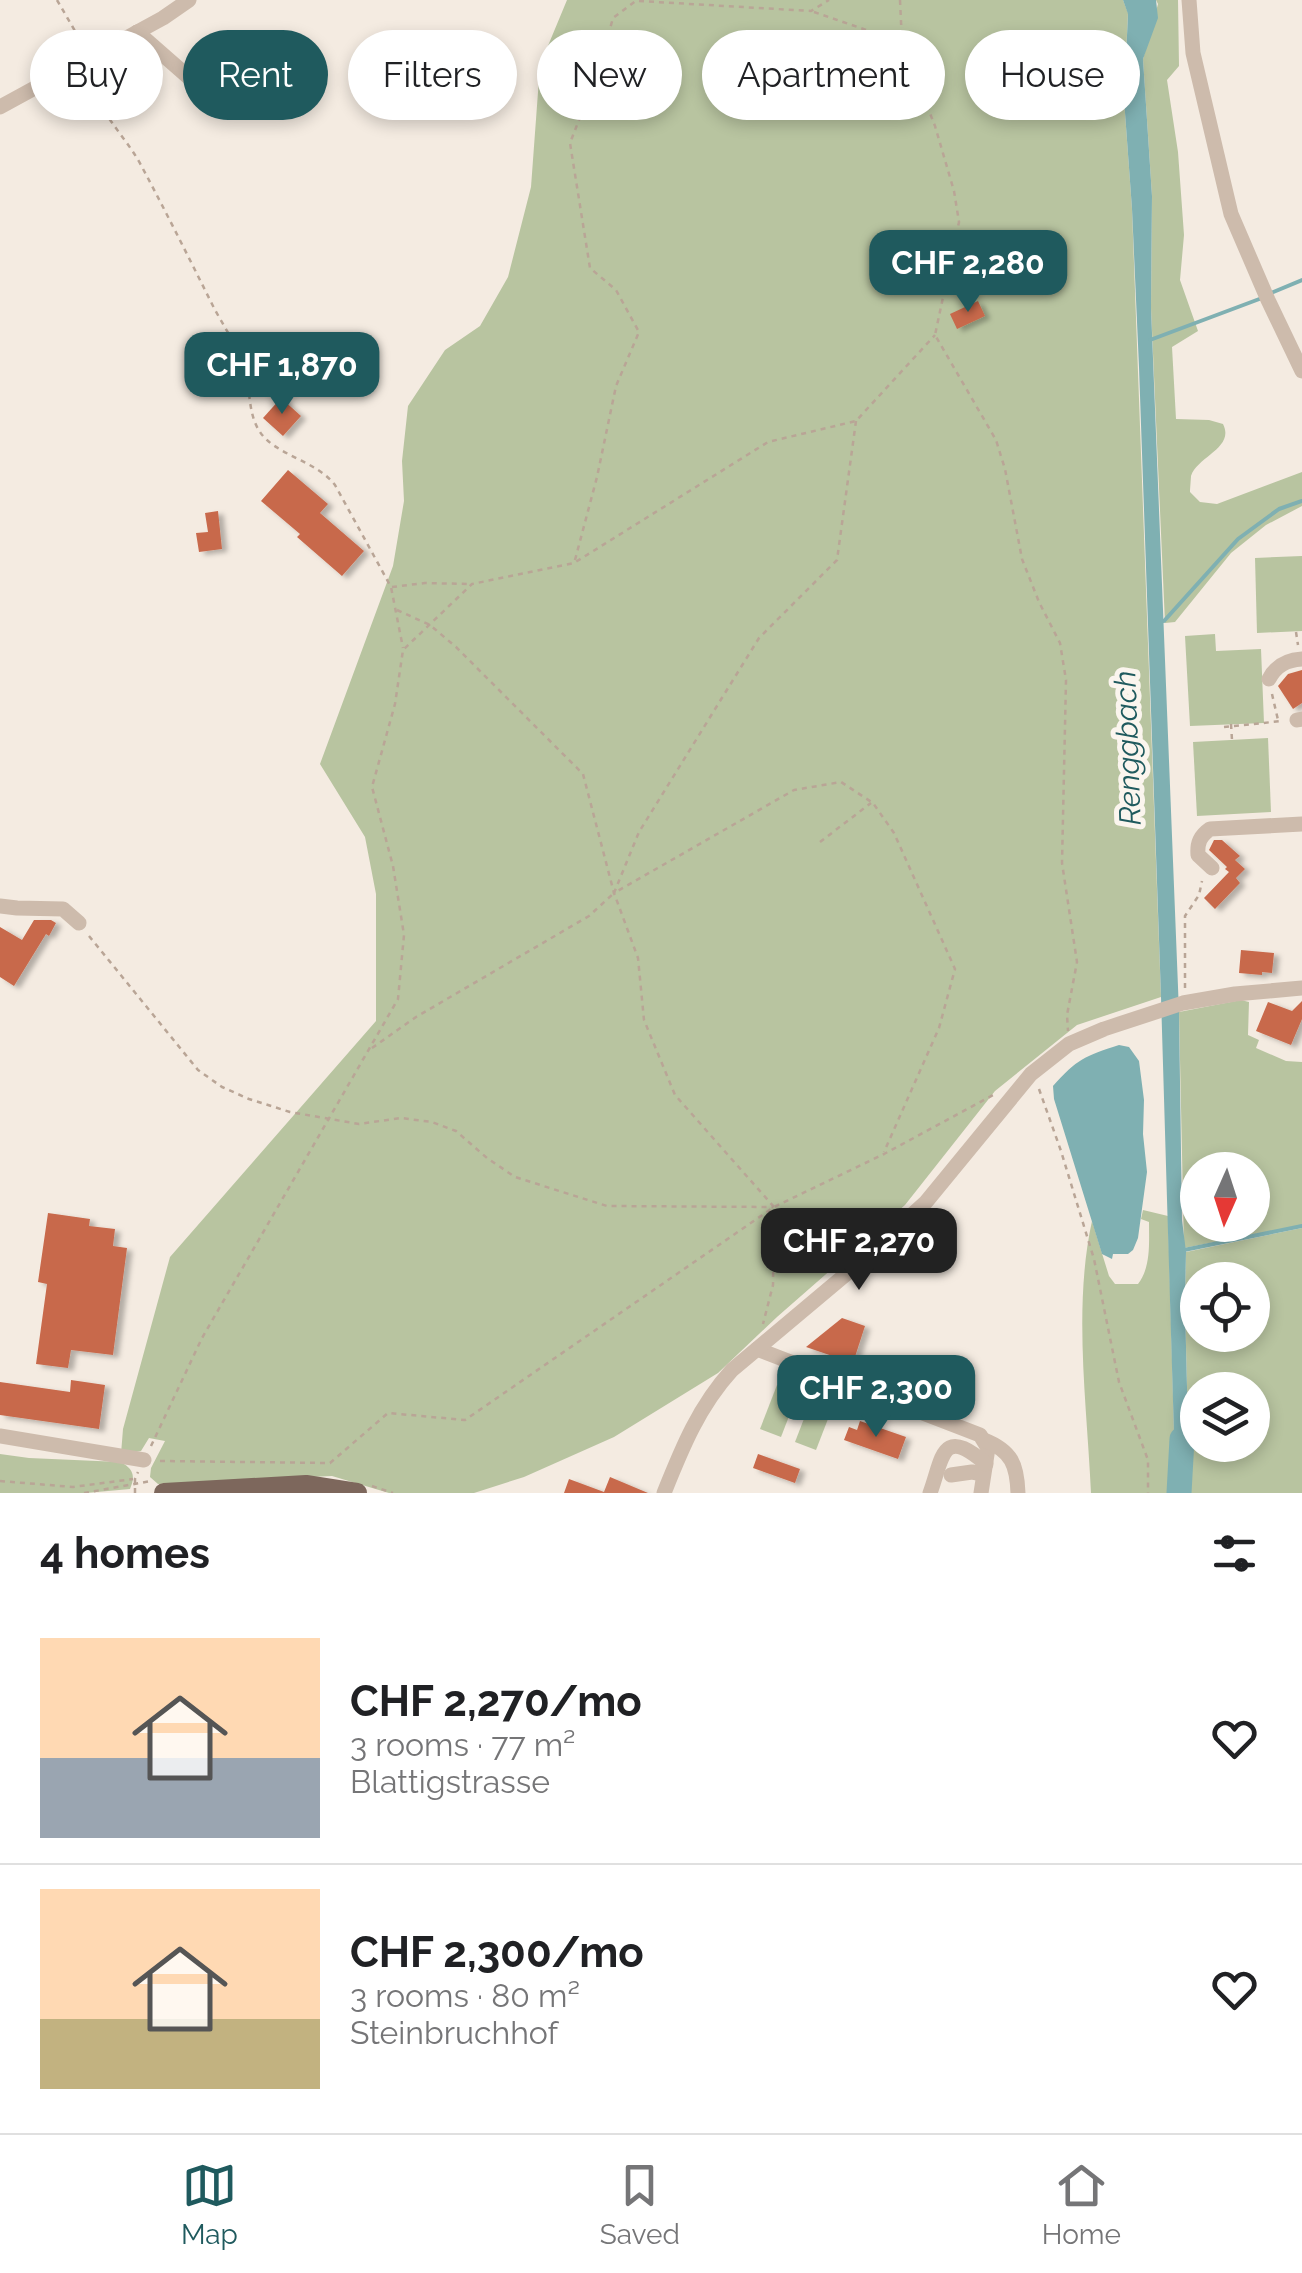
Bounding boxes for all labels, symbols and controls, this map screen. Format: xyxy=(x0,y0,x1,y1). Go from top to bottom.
chip: Buy xyxy=(30,30,163,120)
chip: Rent xyxy=(183,30,328,120)
chip: Filters xyxy=(348,30,517,120)
chip: New xyxy=(537,30,682,120)
chip: Apartment xyxy=(702,30,945,120)
chip: House xyxy=(965,30,1140,120)
pin: CHF 2,280 xyxy=(854,230,1082,315)
text: CHF 2,280 xyxy=(891,244,1045,281)
pin: CHF 1,870 xyxy=(168,332,396,417)
text: CHF 1,870 xyxy=(206,346,358,383)
water label: Renggbach xyxy=(1107,670,1148,826)
north arrow xyxy=(1180,1152,1270,1242)
map controls xyxy=(1180,1152,1270,1462)
pin: CHF 2,270 xyxy=(745,1208,973,1293)
text: CHF 2,270 xyxy=(783,1222,935,1259)
button: locate xyxy=(1180,1262,1270,1352)
pin: CHF 2,300 xyxy=(762,1355,990,1440)
text: CHF 2,300 xyxy=(799,1369,953,1406)
button: layers xyxy=(1180,1372,1270,1462)
icon: filters xyxy=(1207,1526,1262,1581)
text: 4 homes xyxy=(40,1529,210,1578)
text: CHF 2,270/mo xyxy=(350,1677,642,1726)
icon: home xyxy=(120,1678,240,1798)
icon: heart xyxy=(1207,1711,1262,1766)
text: 3 rooms · 77 m² xyxy=(350,1726,576,1763)
text: Blattigstrasse xyxy=(350,1763,550,1800)
text: CHF 2,300/mo xyxy=(350,1928,644,1977)
icon: home xyxy=(120,1929,240,2049)
icon: heart xyxy=(1207,1962,1262,2017)
text: 3 rooms · 80 m² xyxy=(350,1977,580,2014)
text: Steinbruchhof xyxy=(350,2014,558,2051)
tab: Map xyxy=(181,2158,238,2251)
tab: Saved xyxy=(600,2158,680,2251)
tab: Home xyxy=(1042,2158,1121,2251)

